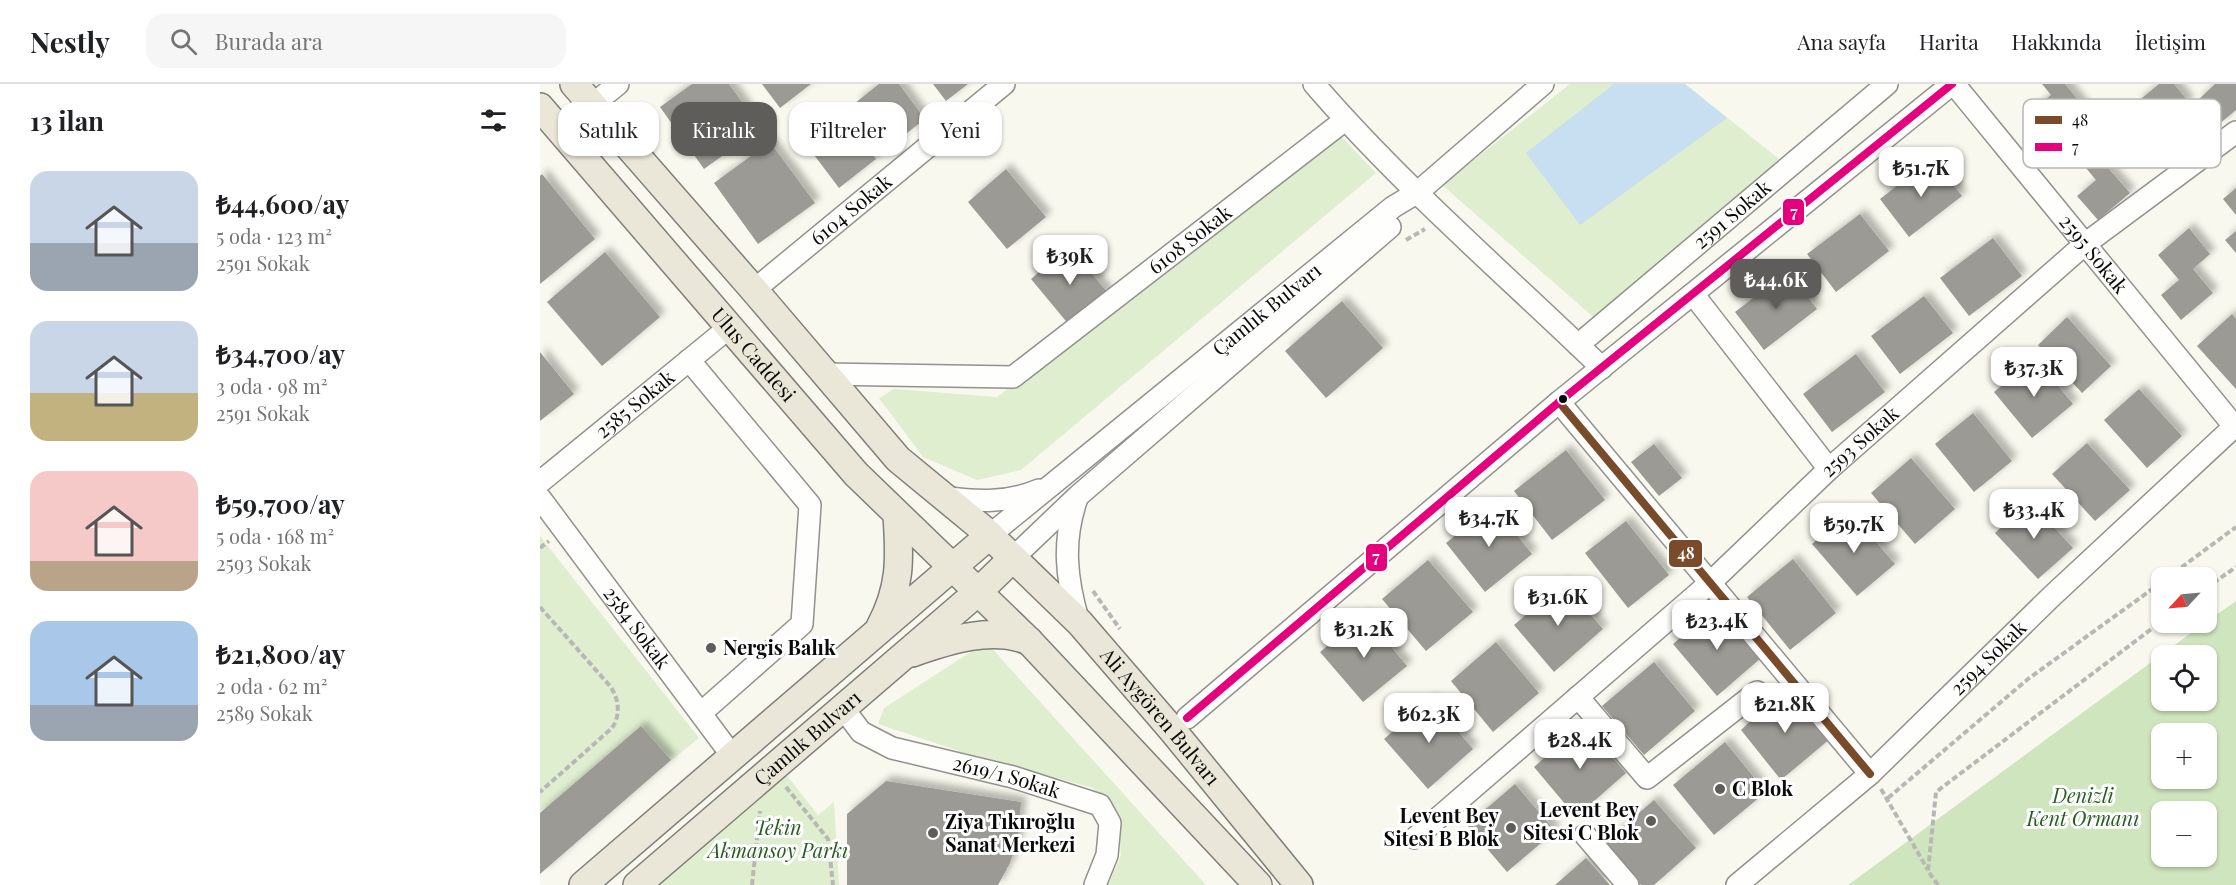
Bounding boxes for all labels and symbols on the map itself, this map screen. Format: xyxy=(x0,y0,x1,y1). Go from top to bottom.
legend xyxy=(2023,99,2221,168)
text: 48 xyxy=(2072,109,2088,130)
text: 7 xyxy=(2072,136,2079,157)
pin: ₺51.7K xyxy=(1872,147,1970,198)
street label: 6104 Sokak xyxy=(804,167,897,250)
street label: 2591 Sokak xyxy=(1687,173,1776,254)
street label: 6108 Sokak xyxy=(1142,198,1236,280)
line badge: 7 xyxy=(1782,198,1805,226)
text: 7 xyxy=(1790,201,1798,222)
street label: 2595 Sokak xyxy=(2054,208,2135,298)
pin: ₺39K xyxy=(1034,235,1106,286)
street label: Çamlık Bulvarı xyxy=(1206,256,1326,361)
pin: ₺44.6K xyxy=(1727,259,1825,310)
street label: Ulus Caddesi xyxy=(706,301,803,407)
pin: ₺37.3K xyxy=(1985,347,2083,398)
street label: 2585 Sokak xyxy=(589,363,680,443)
unlabelled marker xyxy=(1557,393,1569,405)
street label: 2593 Sokak xyxy=(1814,399,1904,482)
pin: ₺33.4K xyxy=(1985,489,2083,540)
pin: ₺34.7K xyxy=(1440,497,1538,548)
pin: ₺59.7K xyxy=(1805,503,1903,554)
line badge: 48 xyxy=(1668,539,1703,568)
text: 48 xyxy=(1677,542,1695,563)
line badge: 7 xyxy=(1365,543,1388,572)
text: 7 xyxy=(1372,546,1380,567)
north arrow xyxy=(2151,567,2217,633)
pin: ₺31.6K xyxy=(1509,576,1607,627)
street label: 2584 Sokak xyxy=(598,580,678,674)
pin: ₺23.4K xyxy=(1668,600,1766,651)
pin: ₺31.2K xyxy=(1315,608,1413,659)
street label: 2594 Sokak xyxy=(1944,614,2031,700)
place label: Nergis Balık xyxy=(723,633,836,660)
marker: Nergis Balık xyxy=(704,641,718,655)
street label: Ali Aygören Bulvarı xyxy=(1094,641,1227,790)
street label: Çamlık Bulvarı xyxy=(747,683,866,791)
pin: ₺21.8K xyxy=(1736,683,1834,734)
pin: ₺62.3K xyxy=(1380,693,1478,744)
pin: ₺28.4K xyxy=(1531,719,1629,770)
street label: 2619/1 Sokak xyxy=(950,748,1064,803)
place label: C Blok xyxy=(1732,774,1793,801)
park label: Denizli Kent Ormanı xyxy=(2026,781,2139,831)
marker: C Blok xyxy=(1713,782,1727,796)
place label: Levent Bey Sitesi C Blok xyxy=(1523,795,1640,845)
place label: Levent Bey Sitesi B Blok xyxy=(1384,801,1500,851)
place label: Ziya Tıkıroğlu Sanat Merkezi xyxy=(945,807,1075,857)
park label: Tekin Akmansoy Parkı xyxy=(706,813,848,863)
marker: Levent Bey Sitesi C Blok xyxy=(1644,814,1658,828)
marker: Levent Bey Sitesi B Blok xyxy=(1504,821,1518,835)
marker: Ziya Tıkıroğlu Sanat Merkezi xyxy=(926,826,940,840)

